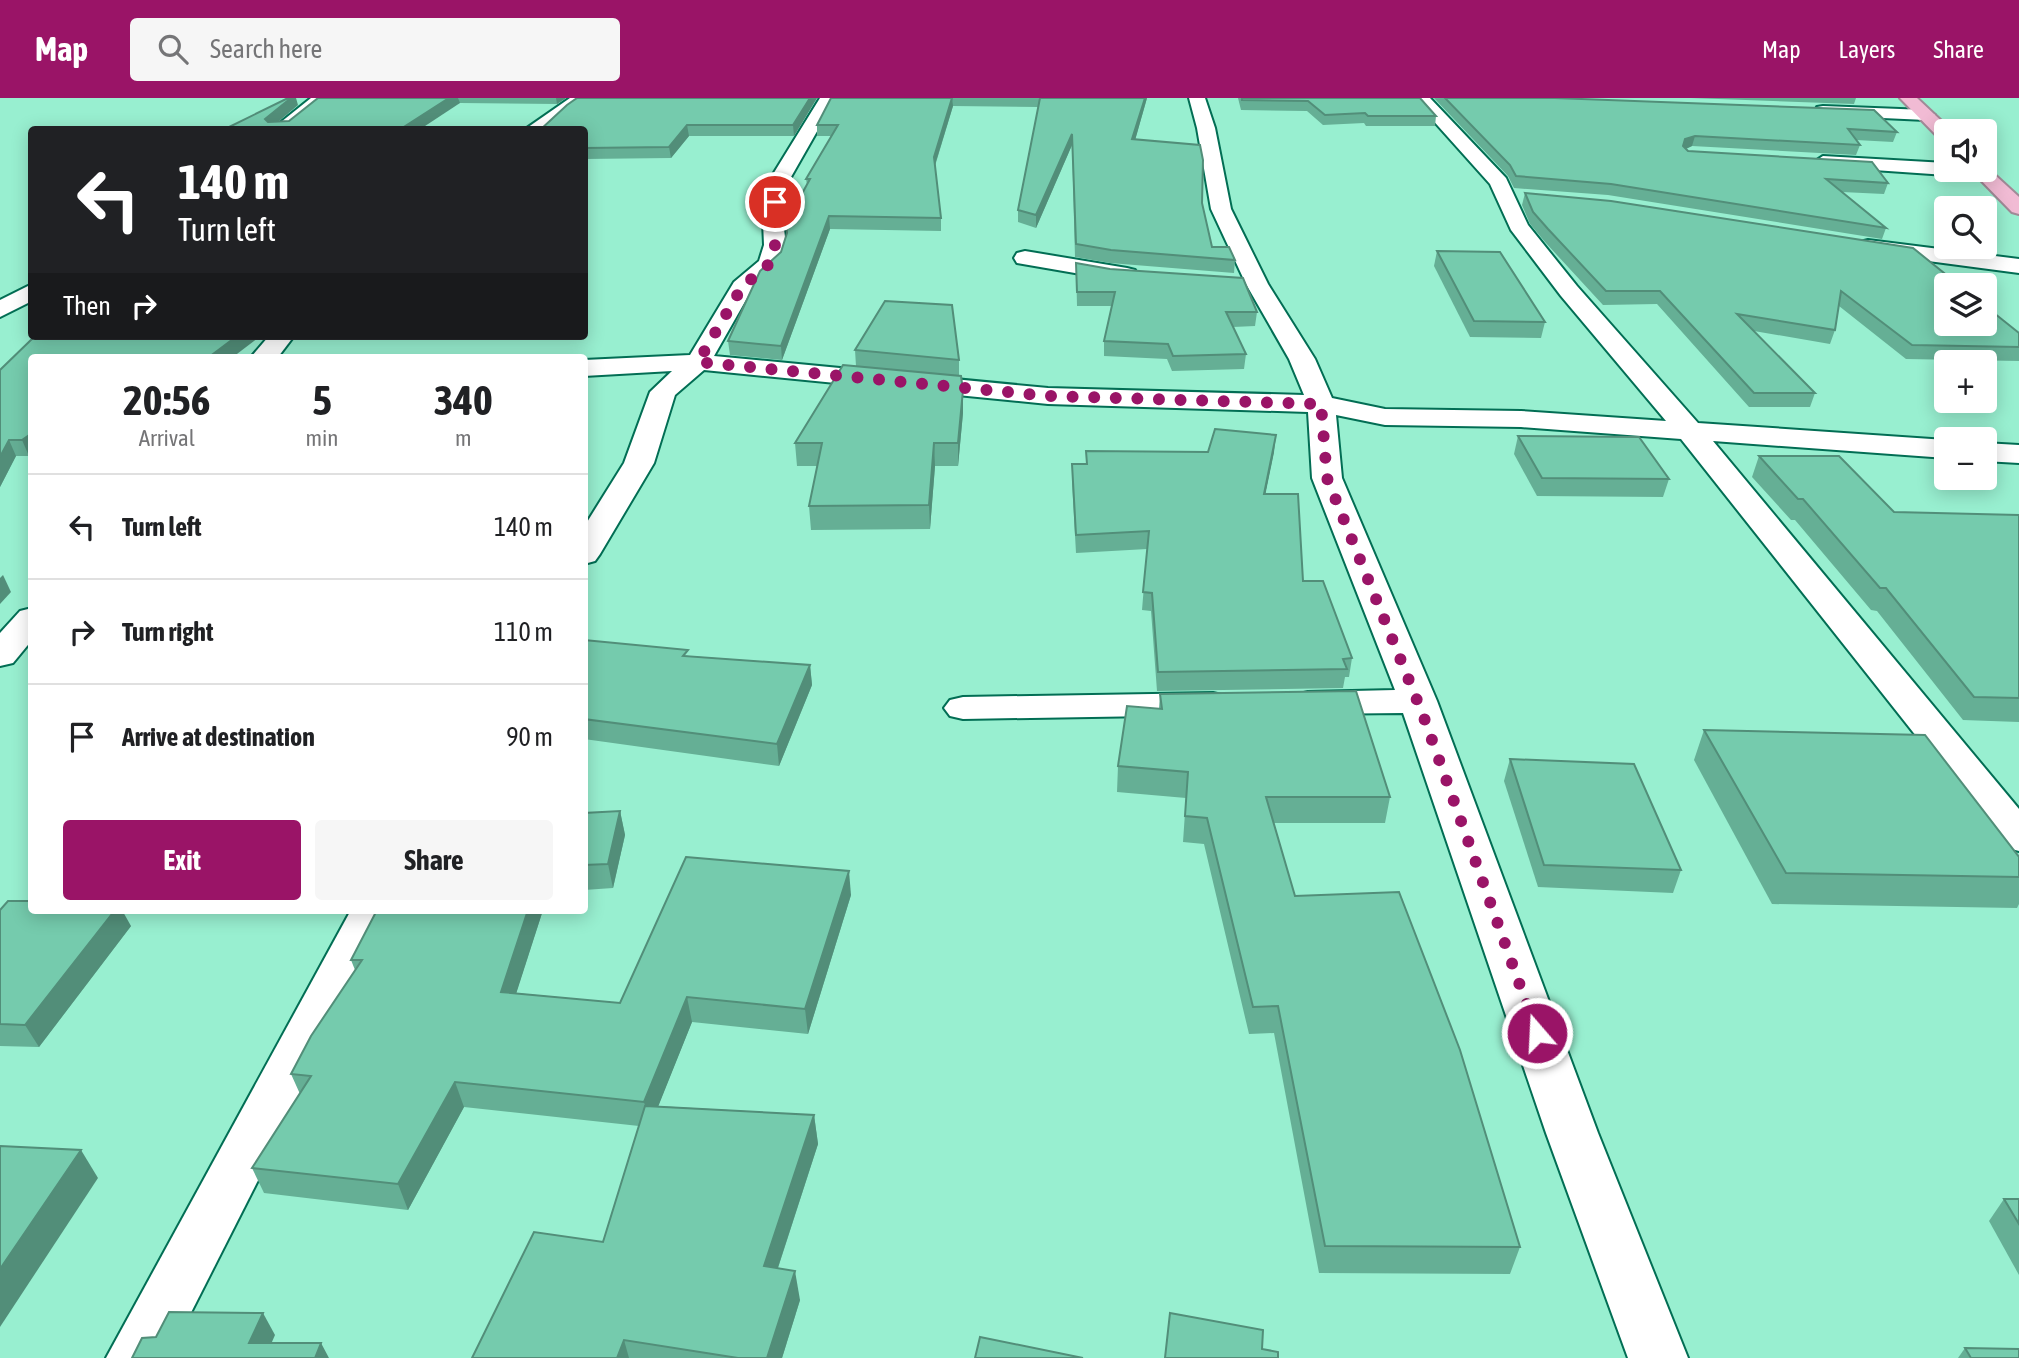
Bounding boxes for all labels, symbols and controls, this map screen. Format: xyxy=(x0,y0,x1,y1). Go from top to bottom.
search box xyxy=(130,18,620,81)
text: Map xyxy=(35,30,88,68)
icon: search xyxy=(154,30,192,68)
text: Search here xyxy=(210,34,322,64)
text: Map xyxy=(1762,36,1801,63)
text: Layers xyxy=(1839,36,1895,63)
text: Share xyxy=(1933,36,1984,63)
map controls xyxy=(1934,119,1997,490)
button: sound xyxy=(1934,119,1997,182)
text: 140 m xyxy=(178,153,289,209)
icon: left xyxy=(63,154,154,245)
pin xyxy=(745,172,805,232)
icon: arrive xyxy=(756,183,794,221)
button: search xyxy=(1934,196,1997,259)
text: Turn left xyxy=(178,211,276,248)
button: layers xyxy=(1934,273,1997,336)
icon: right xyxy=(125,287,163,325)
text: Then xyxy=(63,291,111,321)
button: + xyxy=(1934,350,1997,413)
text: 20:56 xyxy=(123,376,210,424)
text: 5 xyxy=(312,376,332,424)
text: 340 xyxy=(434,376,493,424)
text: Arrival xyxy=(139,425,195,451)
text: min xyxy=(306,425,339,451)
text: m xyxy=(455,425,472,451)
button: − xyxy=(1934,427,1997,490)
icon: left xyxy=(63,508,101,546)
text: Turn left xyxy=(122,512,202,542)
text: 140 m xyxy=(494,512,553,542)
icon: right xyxy=(63,613,101,651)
text: Turn right xyxy=(122,617,213,647)
text: 110 m xyxy=(494,617,553,647)
icon: arrive xyxy=(63,718,101,756)
text: Arrive at destination xyxy=(122,722,315,752)
text: 90 m xyxy=(506,722,553,752)
button: Exit xyxy=(63,820,301,900)
button: Share xyxy=(315,820,553,900)
position arrow xyxy=(1500,996,1574,1070)

